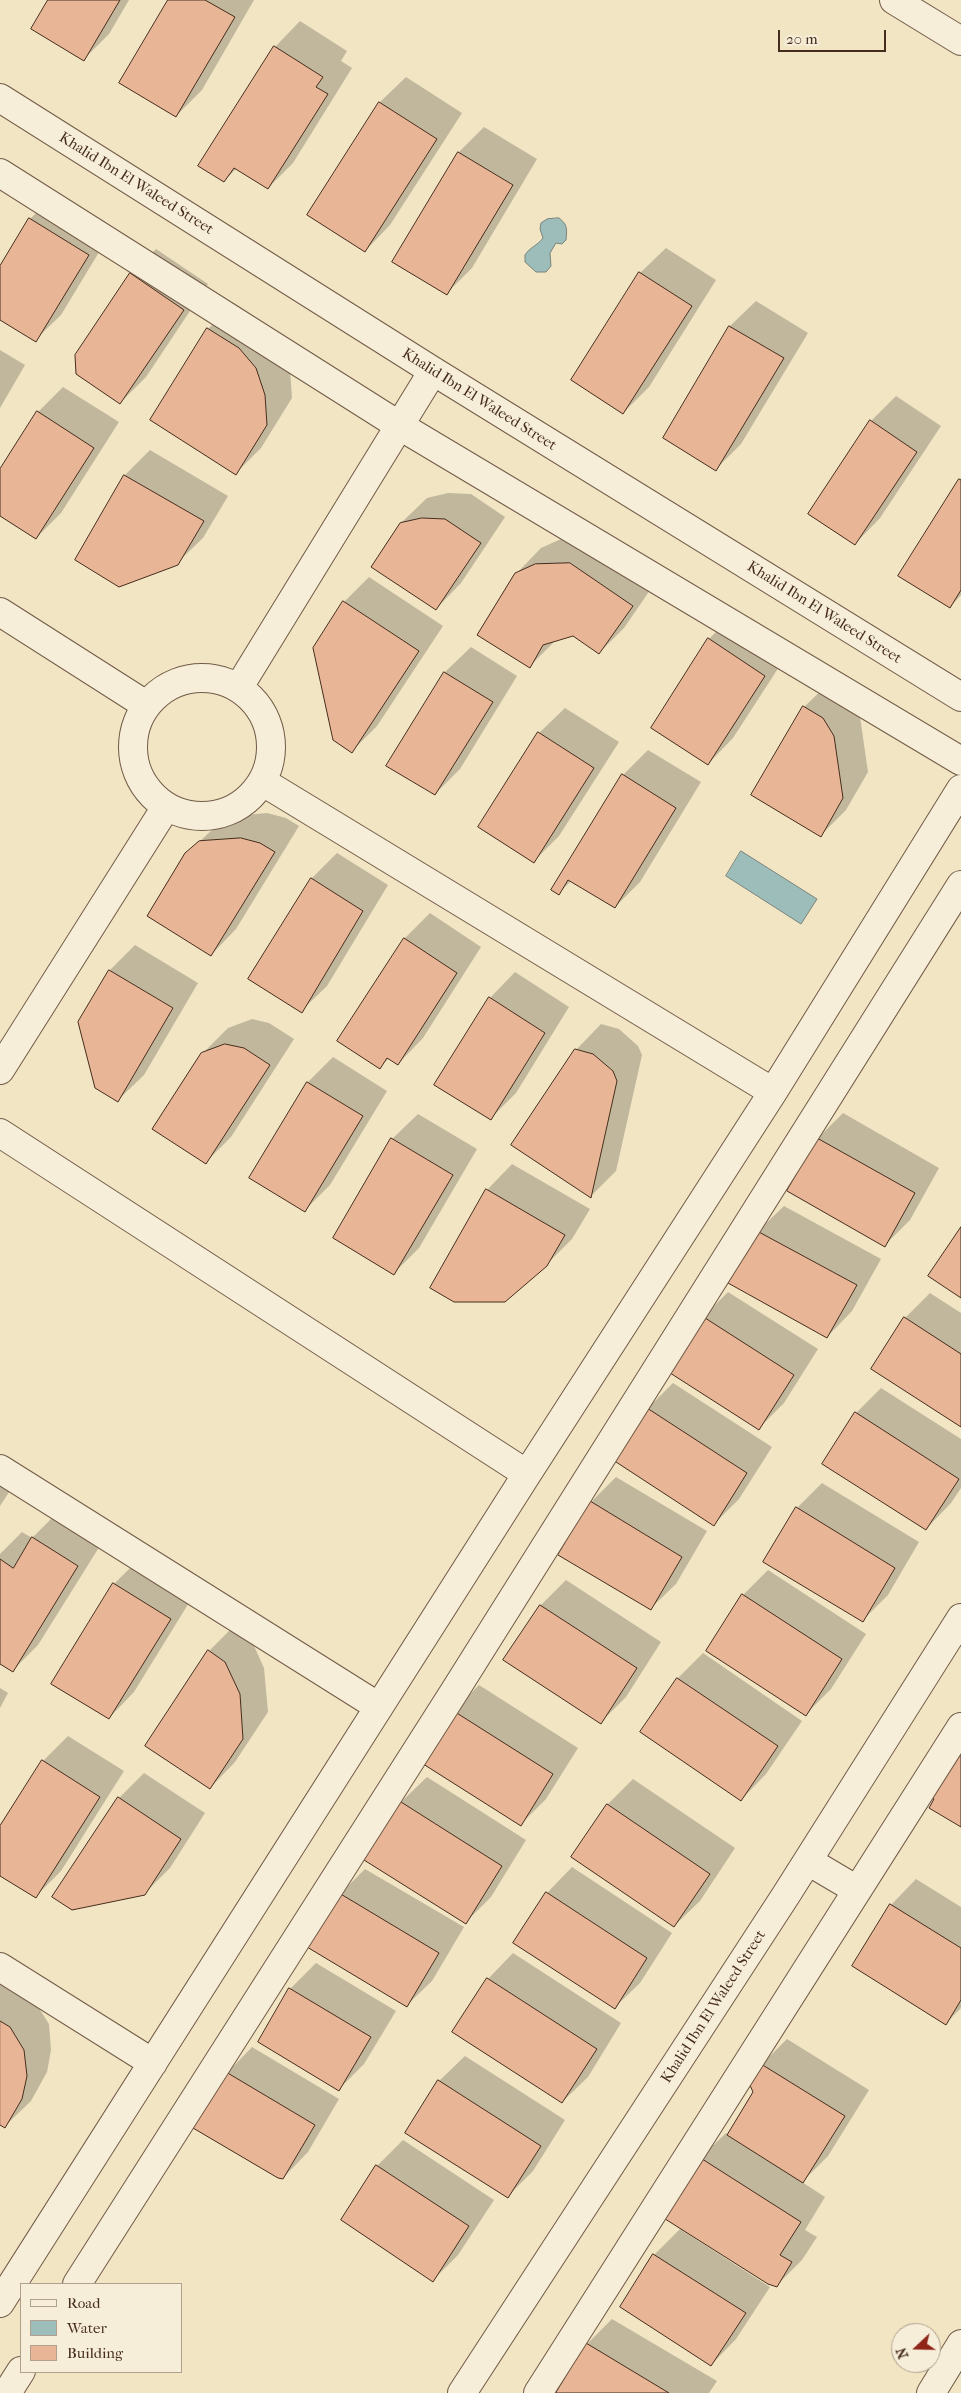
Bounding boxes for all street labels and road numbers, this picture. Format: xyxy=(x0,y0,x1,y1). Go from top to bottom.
street label: Khalid Ibn El Waleed Street xyxy=(55,129,217,239)
street label: Khalid Ibn El Waleed Street xyxy=(398,345,560,455)
street label: Khalid Ibn El Waleed Street xyxy=(743,558,905,668)
street label: Khalid Ibn El Waleed Street xyxy=(658,1927,770,2087)

